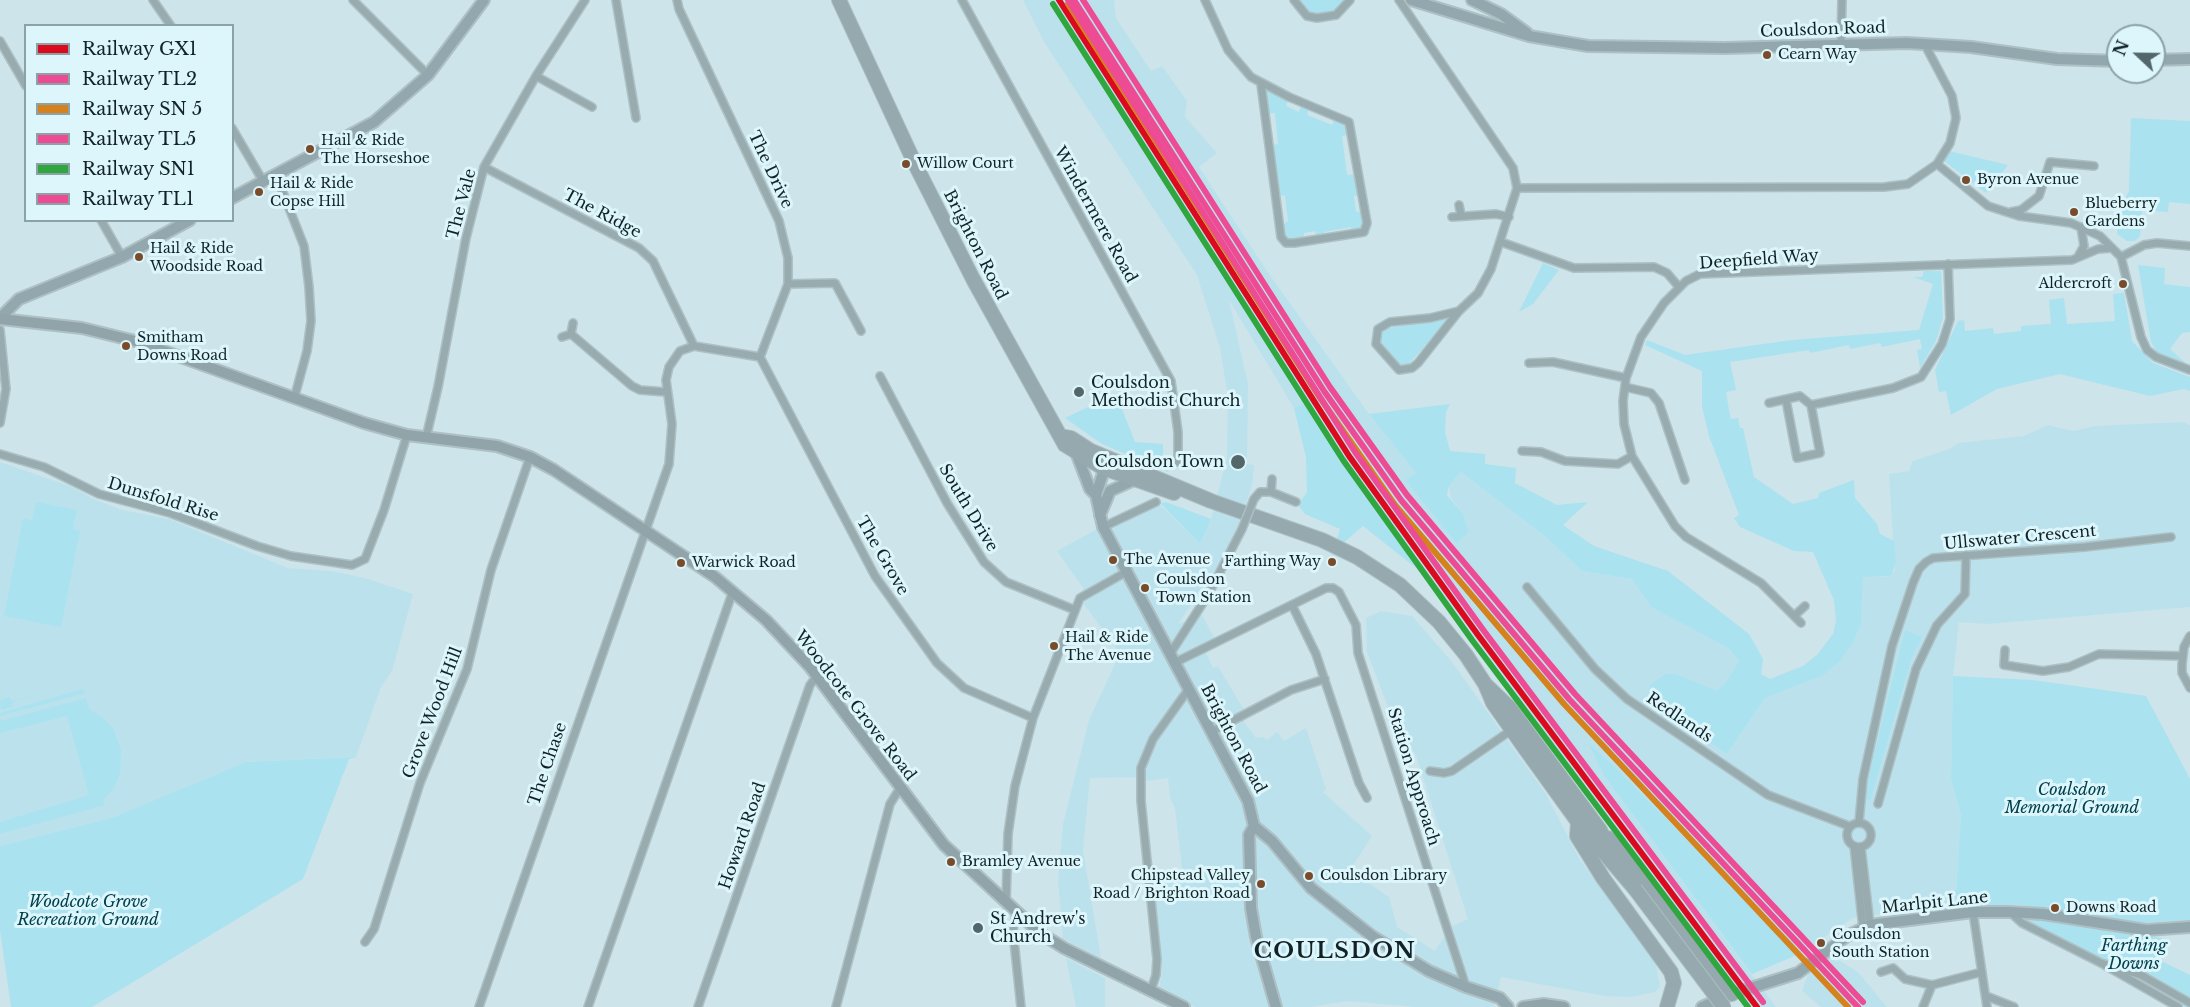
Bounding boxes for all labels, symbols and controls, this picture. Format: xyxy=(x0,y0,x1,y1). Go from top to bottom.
street label: Coulsdon Road xyxy=(1760,18,1886,42)
legend xyxy=(24,24,234,222)
north arrow xyxy=(2106,24,2166,84)
text: N xyxy=(2109,37,2133,59)
text: Railway GX1 xyxy=(82,38,197,60)
place label: Cearn Way xyxy=(1778,47,1857,63)
marker: Cearn Way xyxy=(1761,49,1773,61)
text: Railway TL2 xyxy=(82,68,197,90)
text: Railway SN 5 xyxy=(82,98,202,120)
text: Railway TL5 xyxy=(82,128,196,150)
street label: The Drive xyxy=(744,128,796,212)
place label: Hail & Ride The Horseshoe xyxy=(321,133,430,166)
marker: Hail & Ride The Horseshoe xyxy=(304,143,316,155)
street label: Windermere Road xyxy=(1050,143,1140,287)
place label: Willow Court xyxy=(917,156,1014,172)
text: Railway SN1 xyxy=(82,158,195,180)
marker: Willow Court xyxy=(900,158,912,170)
street label: The Vale xyxy=(443,167,481,241)
place label: Byron Avenue xyxy=(1977,172,2079,188)
marker: Byron Avenue xyxy=(1960,174,1972,186)
place label: Hail & Ride Copse Hill xyxy=(270,176,354,208)
marker: Hail & Ride Copse Hill xyxy=(253,186,265,198)
street label: The Ridge xyxy=(560,186,644,242)
street label: Brighton Road xyxy=(939,187,1011,303)
text: Railway TL1 xyxy=(82,188,194,210)
place label: Blueberry Gardens xyxy=(2085,196,2157,228)
marker: Blueberry Gardens xyxy=(2068,206,2080,218)
place label: Hail & Ride Woodside Road xyxy=(150,241,263,274)
street label: Deepfield Way xyxy=(1699,246,1819,274)
marker: Hail & Ride Woodside Road xyxy=(133,251,145,263)
place label: Aldercroft xyxy=(2038,276,2112,292)
marker: Aldercroft xyxy=(2117,278,2129,290)
place label: Smitham Downs Road xyxy=(137,330,227,362)
marker: Smitham Downs Road xyxy=(120,340,132,352)
place label: Coulsdon Methodist Church xyxy=(1091,373,1240,411)
marker: Coulsdon Methodist Church xyxy=(1072,385,1086,399)
place label: Coulsdon Town xyxy=(1095,452,1224,472)
marker: Coulsdon Town xyxy=(1229,453,1247,471)
street label: South Drive xyxy=(934,461,1002,555)
street label: Dunsfold Rise xyxy=(105,474,221,526)
street label: The Grove xyxy=(852,513,912,599)
street label: Ullswater Crescent xyxy=(1943,522,2097,554)
place label: The Avenue xyxy=(1124,552,1210,568)
marker: The Avenue xyxy=(1107,554,1119,566)
place label: Farthing Way xyxy=(1224,554,1321,570)
place label: Warwick Road xyxy=(692,555,796,571)
marker: Farthing Way xyxy=(1326,556,1338,568)
marker: Warwick Road xyxy=(675,557,687,569)
place label: Coulsdon Town Station xyxy=(1156,572,1251,604)
marker: Coulsdon Town Station xyxy=(1139,582,1151,594)
street label: Woodcote Grove Road xyxy=(790,627,920,785)
place label: Hail & Ride The Avenue xyxy=(1065,630,1151,662)
marker: Hail & Ride The Avenue xyxy=(1048,640,1060,652)
street label: Grove Wood Hill xyxy=(399,645,467,781)
street label: Brighton Road xyxy=(1196,681,1270,797)
street label: Redlands xyxy=(1642,689,1716,747)
street label: Station Approach xyxy=(1383,706,1443,848)
street label: The Chase xyxy=(525,720,571,808)
street label: Howard Road xyxy=(716,780,770,892)
park label: Coulsdon Memorial Ground xyxy=(2005,780,2139,818)
place label: Bramley Avenue xyxy=(962,854,1081,870)
marker: Bramley Avenue xyxy=(945,856,957,868)
place label: Chipstead Valley Road / Brighton Road xyxy=(1093,868,1250,900)
place label: Coulsdon Library xyxy=(1320,868,1447,884)
marker: Coulsdon Library xyxy=(1303,870,1315,882)
marker: Chipstead Valley Road / Brighton Road xyxy=(1255,878,1267,890)
street label: Marlpit Lane xyxy=(1881,888,1989,918)
park label: Woodcote Grove Recreation Ground xyxy=(17,892,159,930)
place label: Downs Road xyxy=(2066,900,2156,916)
marker: Downs Road xyxy=(2049,902,2061,914)
place label: St Andrew's Church xyxy=(990,909,1086,947)
marker: St Andrew's Church xyxy=(971,921,985,935)
place label: Coulsdon South Station xyxy=(1832,927,1929,960)
park label: Farthing Downs xyxy=(2101,936,2167,974)
marker: Coulsdon South Station xyxy=(1815,937,1827,949)
district label: COULSDON xyxy=(1254,939,1416,965)

